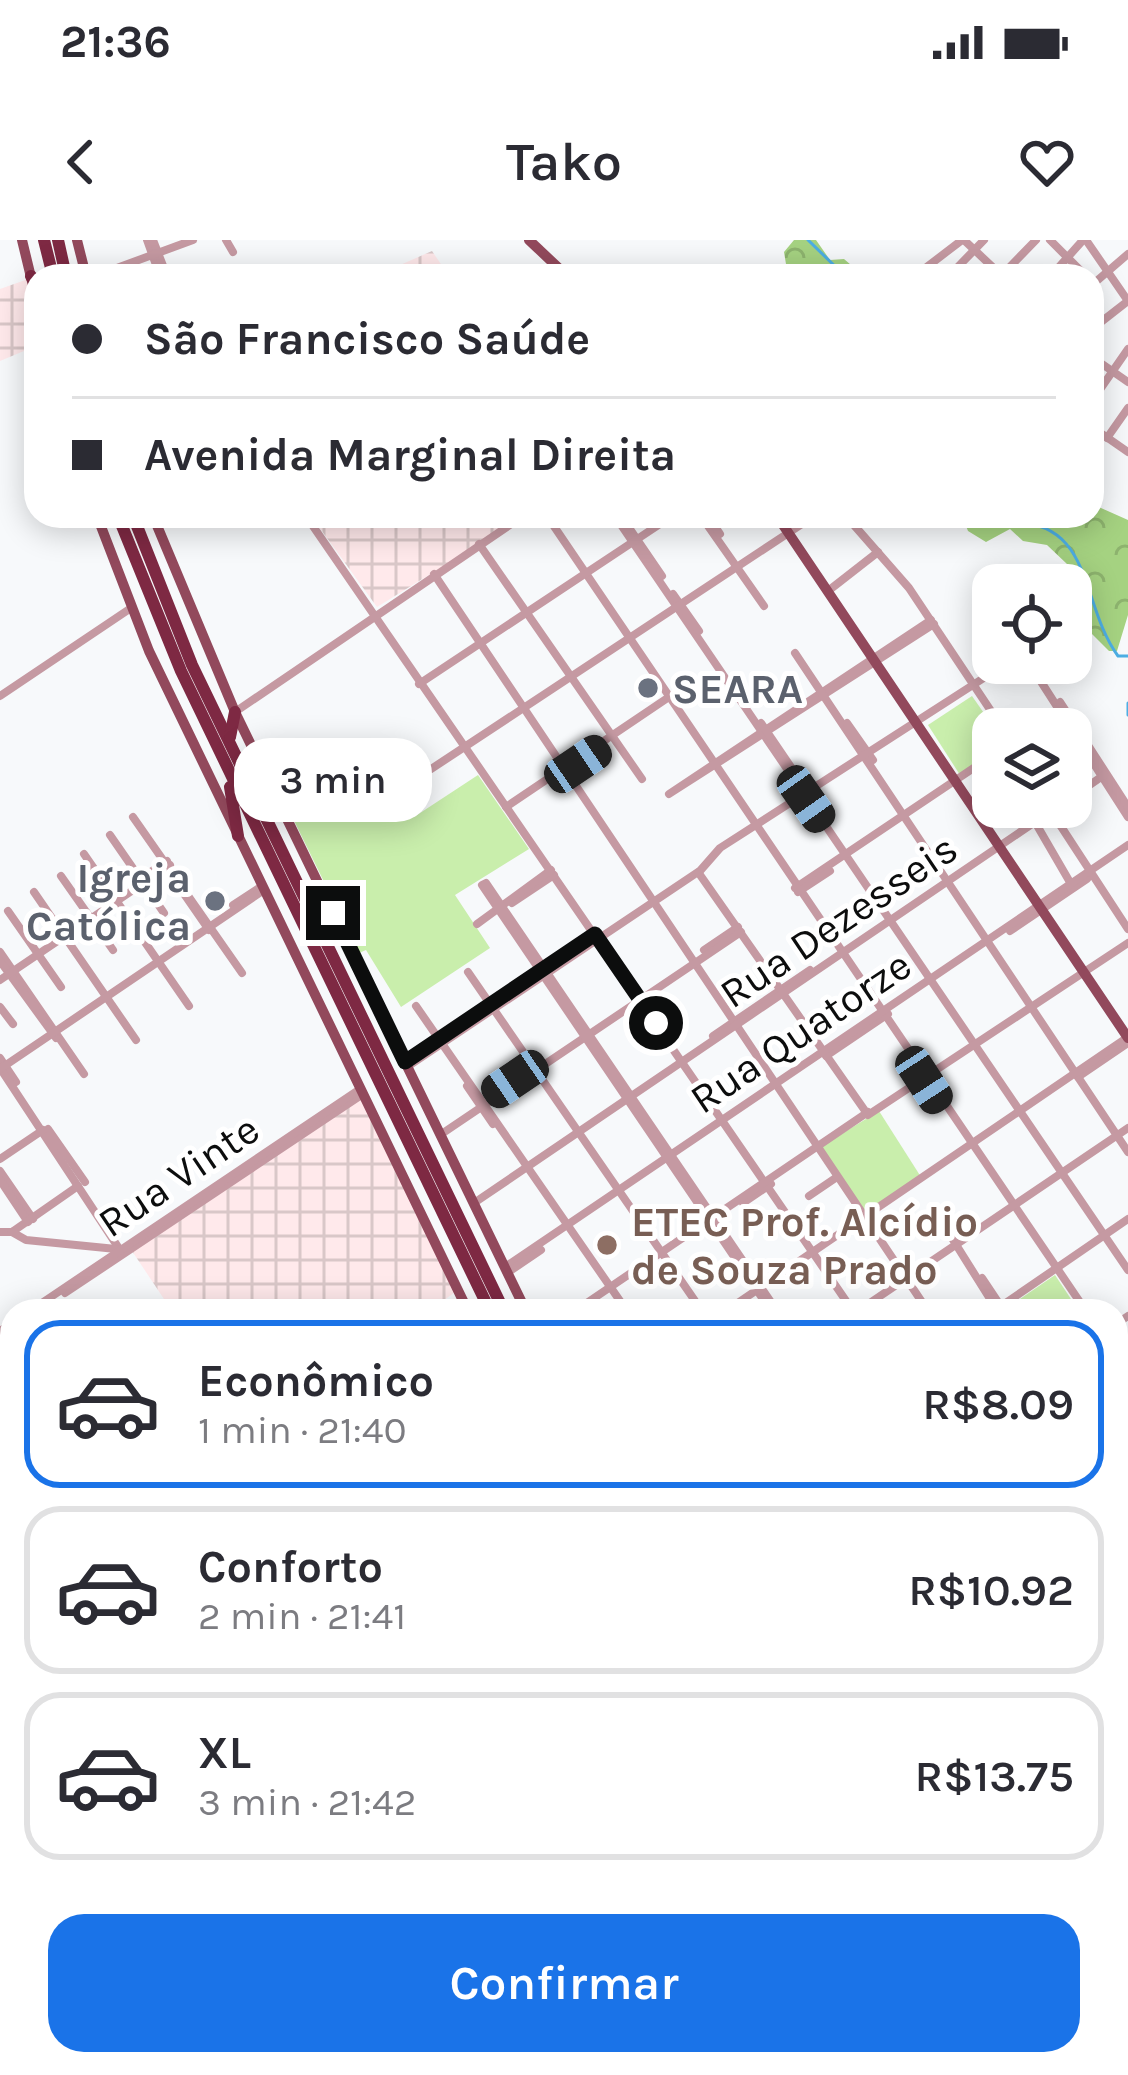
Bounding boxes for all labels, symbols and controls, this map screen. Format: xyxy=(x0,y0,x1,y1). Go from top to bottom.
text: 21:36 xyxy=(60,16,171,68)
icon: back xyxy=(48,129,114,195)
icon: heart xyxy=(1014,129,1080,195)
text: Tako xyxy=(506,130,622,194)
text: São Francisco Saúde xyxy=(144,313,590,365)
text: Avenida Marginal Direita xyxy=(144,429,676,481)
map controls xyxy=(972,564,1092,828)
button: locate xyxy=(972,564,1092,684)
place label: SEARA xyxy=(672,664,803,714)
marker: SEARA xyxy=(635,675,661,701)
button: layers xyxy=(972,708,1092,828)
car xyxy=(538,729,618,799)
callout: 3 min xyxy=(234,739,432,823)
text: 3 min xyxy=(279,757,387,803)
car xyxy=(771,759,841,839)
street label: Rua Dezesseis xyxy=(710,823,967,1019)
place label: Igreja Católica xyxy=(26,853,191,951)
route end xyxy=(306,886,360,940)
marker: Igreja Católica xyxy=(202,888,228,914)
street label: Rua Quatorze xyxy=(681,940,920,1124)
route start xyxy=(629,996,683,1050)
car xyxy=(889,1040,959,1120)
car xyxy=(475,1044,555,1114)
street label: Rua Vinte xyxy=(89,1104,268,1248)
place label: ETEC Prof. Alcídio de Souza Prado xyxy=(631,1197,978,1295)
marker: ETEC Prof. Alcídio de Souza Prado xyxy=(594,1232,620,1258)
icon: car xyxy=(54,1350,162,1458)
text: Econômico xyxy=(198,1355,434,1407)
text: R$8.09 xyxy=(922,1378,1074,1430)
text: 1 min · 21:40 xyxy=(198,1407,407,1453)
icon: car xyxy=(54,1536,162,1644)
text: Conforto xyxy=(198,1541,383,1593)
text: R$10.92 xyxy=(908,1564,1074,1616)
text: 2 min · 21:41 xyxy=(198,1593,406,1639)
icon: car xyxy=(54,1722,162,1830)
text: XL xyxy=(198,1727,251,1779)
text: R$13.75 xyxy=(915,1750,1074,1802)
text: 3 min · 21:42 xyxy=(198,1779,416,1825)
button: Confirmar xyxy=(48,1914,1080,2052)

